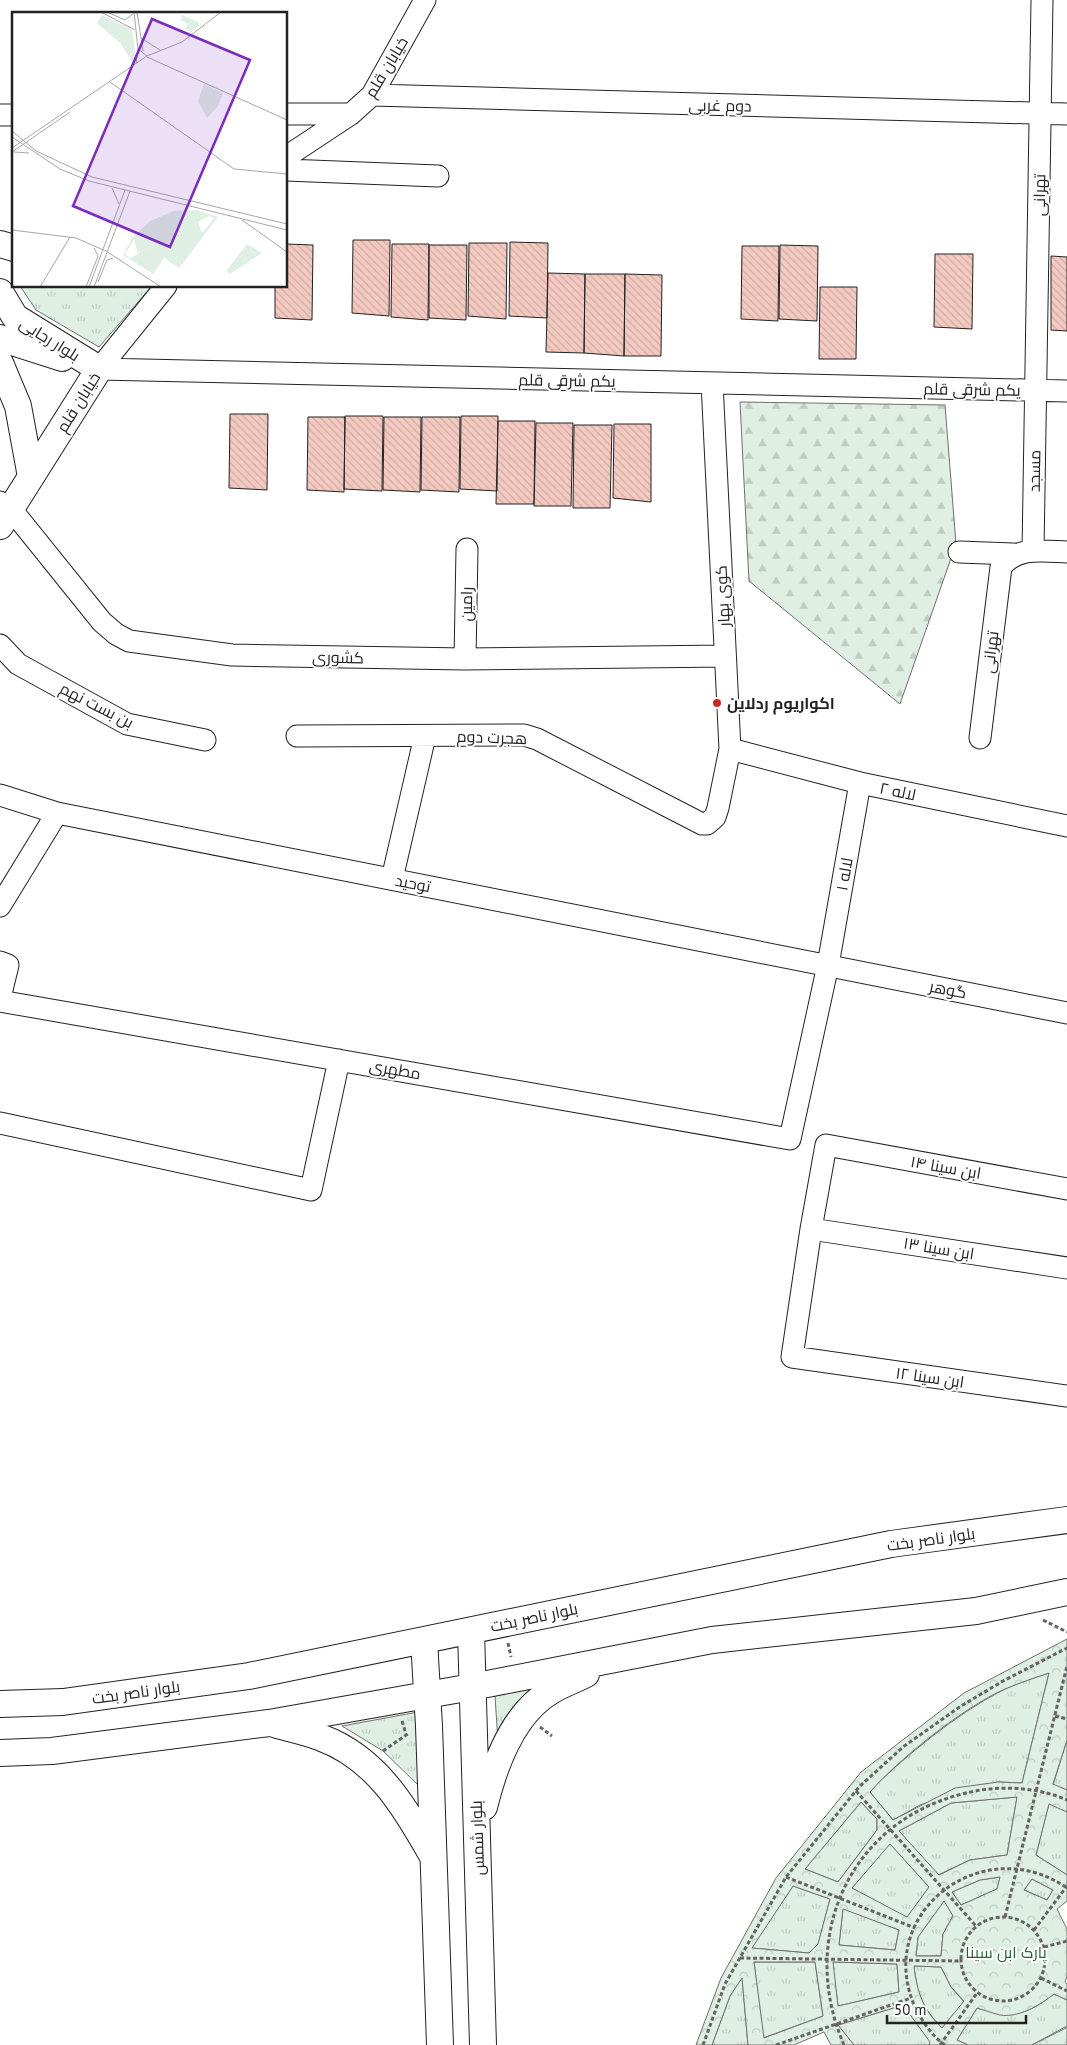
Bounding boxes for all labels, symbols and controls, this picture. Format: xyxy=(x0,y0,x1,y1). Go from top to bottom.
inset map xyxy=(12,12,288,288)
street label: خیابان قلم xyxy=(360,33,414,102)
street label: دوم غربی xyxy=(688,94,752,118)
street label: تهرانی xyxy=(1029,173,1050,216)
street label: بلوار رجایی xyxy=(16,313,84,366)
street label: خیابان قلم xyxy=(52,368,106,437)
street label: یکم شرقی قلم xyxy=(518,369,617,393)
street label: یکم شرقی قلم xyxy=(923,378,1022,402)
street label: مسجد xyxy=(1024,450,1044,492)
street label: کوی بهار xyxy=(710,565,735,628)
street label: رامین xyxy=(456,586,477,622)
street label: تهرانی xyxy=(977,629,1004,674)
street label: کشوری xyxy=(312,647,364,668)
street label: بن بست نهم xyxy=(56,678,137,734)
place label: اکواریوم ردلاین xyxy=(727,693,835,715)
marker: اکواریوم ردلاین xyxy=(711,697,723,709)
street label: هجرت دوم xyxy=(456,726,528,750)
street label: لاله ۲ xyxy=(878,777,918,805)
street label: لاله ۱ xyxy=(831,856,857,892)
street label: توحید xyxy=(394,870,433,896)
street label: گوهر xyxy=(927,975,968,1002)
street label: مطهری xyxy=(368,1055,422,1084)
street label: ابن سینا ۱۴ xyxy=(909,1151,983,1184)
street label: ابن سینا ۱۳ xyxy=(902,1233,976,1264)
street label: ابن سینا ۱۲ xyxy=(894,1362,966,1393)
street label: بلوار ناصر بخت xyxy=(886,1523,976,1555)
street label: بلوار ناصر بخت xyxy=(488,1598,580,1636)
street label: بلوار ناصر بخت xyxy=(91,1676,181,1708)
street label: بلوار شمس xyxy=(466,1800,489,1876)
park label: پارک ابن سینا xyxy=(965,1942,1047,1964)
scale bar xyxy=(887,1992,1026,2024)
text: 50 m xyxy=(894,2000,927,2019)

